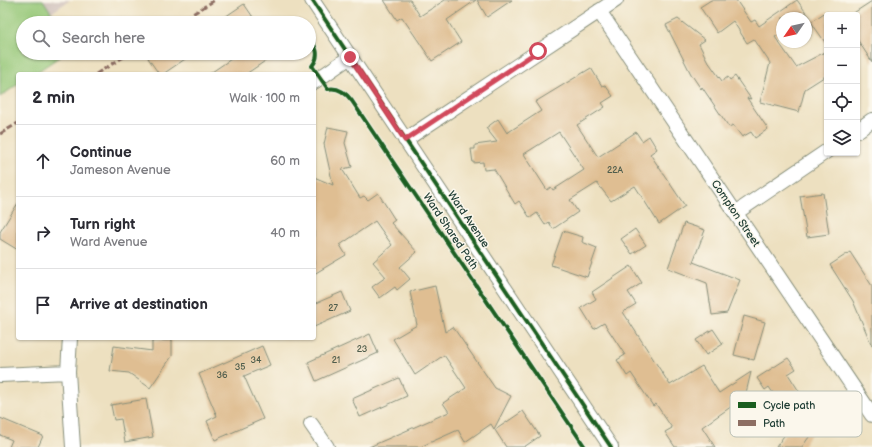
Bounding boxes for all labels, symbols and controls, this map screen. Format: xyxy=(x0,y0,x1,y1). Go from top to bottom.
north arrow xyxy=(776,12,812,48)
map controls xyxy=(824,12,860,156)
button: + xyxy=(824,12,860,48)
search box xyxy=(16,16,316,60)
icon: search xyxy=(30,27,52,49)
text: Search here xyxy=(62,29,145,48)
route start xyxy=(529,42,547,60)
route end xyxy=(341,48,359,66)
button: − xyxy=(824,48,860,84)
button: locate xyxy=(824,84,860,120)
text: 2 min xyxy=(32,88,75,108)
text: Walk · 100 m xyxy=(229,90,300,106)
button: layers xyxy=(824,120,860,156)
text: Continue xyxy=(70,143,132,162)
icon: ahead xyxy=(32,150,54,172)
text: 60 m xyxy=(270,153,300,169)
text: Jameson Avenue xyxy=(70,162,171,178)
house number: 22A xyxy=(607,165,624,176)
street label: Compton Street xyxy=(708,177,763,250)
street label: Ward Avenue xyxy=(445,188,493,250)
street label: Ward Shared Path xyxy=(420,191,481,272)
text: Turn right xyxy=(70,215,135,234)
icon: right xyxy=(32,222,54,244)
text: 40 m xyxy=(270,225,300,241)
text: Ward Avenue xyxy=(70,234,148,250)
icon: arrive xyxy=(32,294,54,316)
text: Arrive at destination xyxy=(70,295,208,314)
house number: 27 xyxy=(328,303,338,314)
house number: 23 xyxy=(357,344,368,355)
house number: 34 xyxy=(250,355,262,366)
house number: 21 xyxy=(332,355,340,366)
house number: 35 xyxy=(235,362,245,373)
house number: 36 xyxy=(216,370,228,381)
legend xyxy=(730,391,862,437)
text: Cycle path xyxy=(763,399,815,412)
text: Path xyxy=(763,417,785,430)

